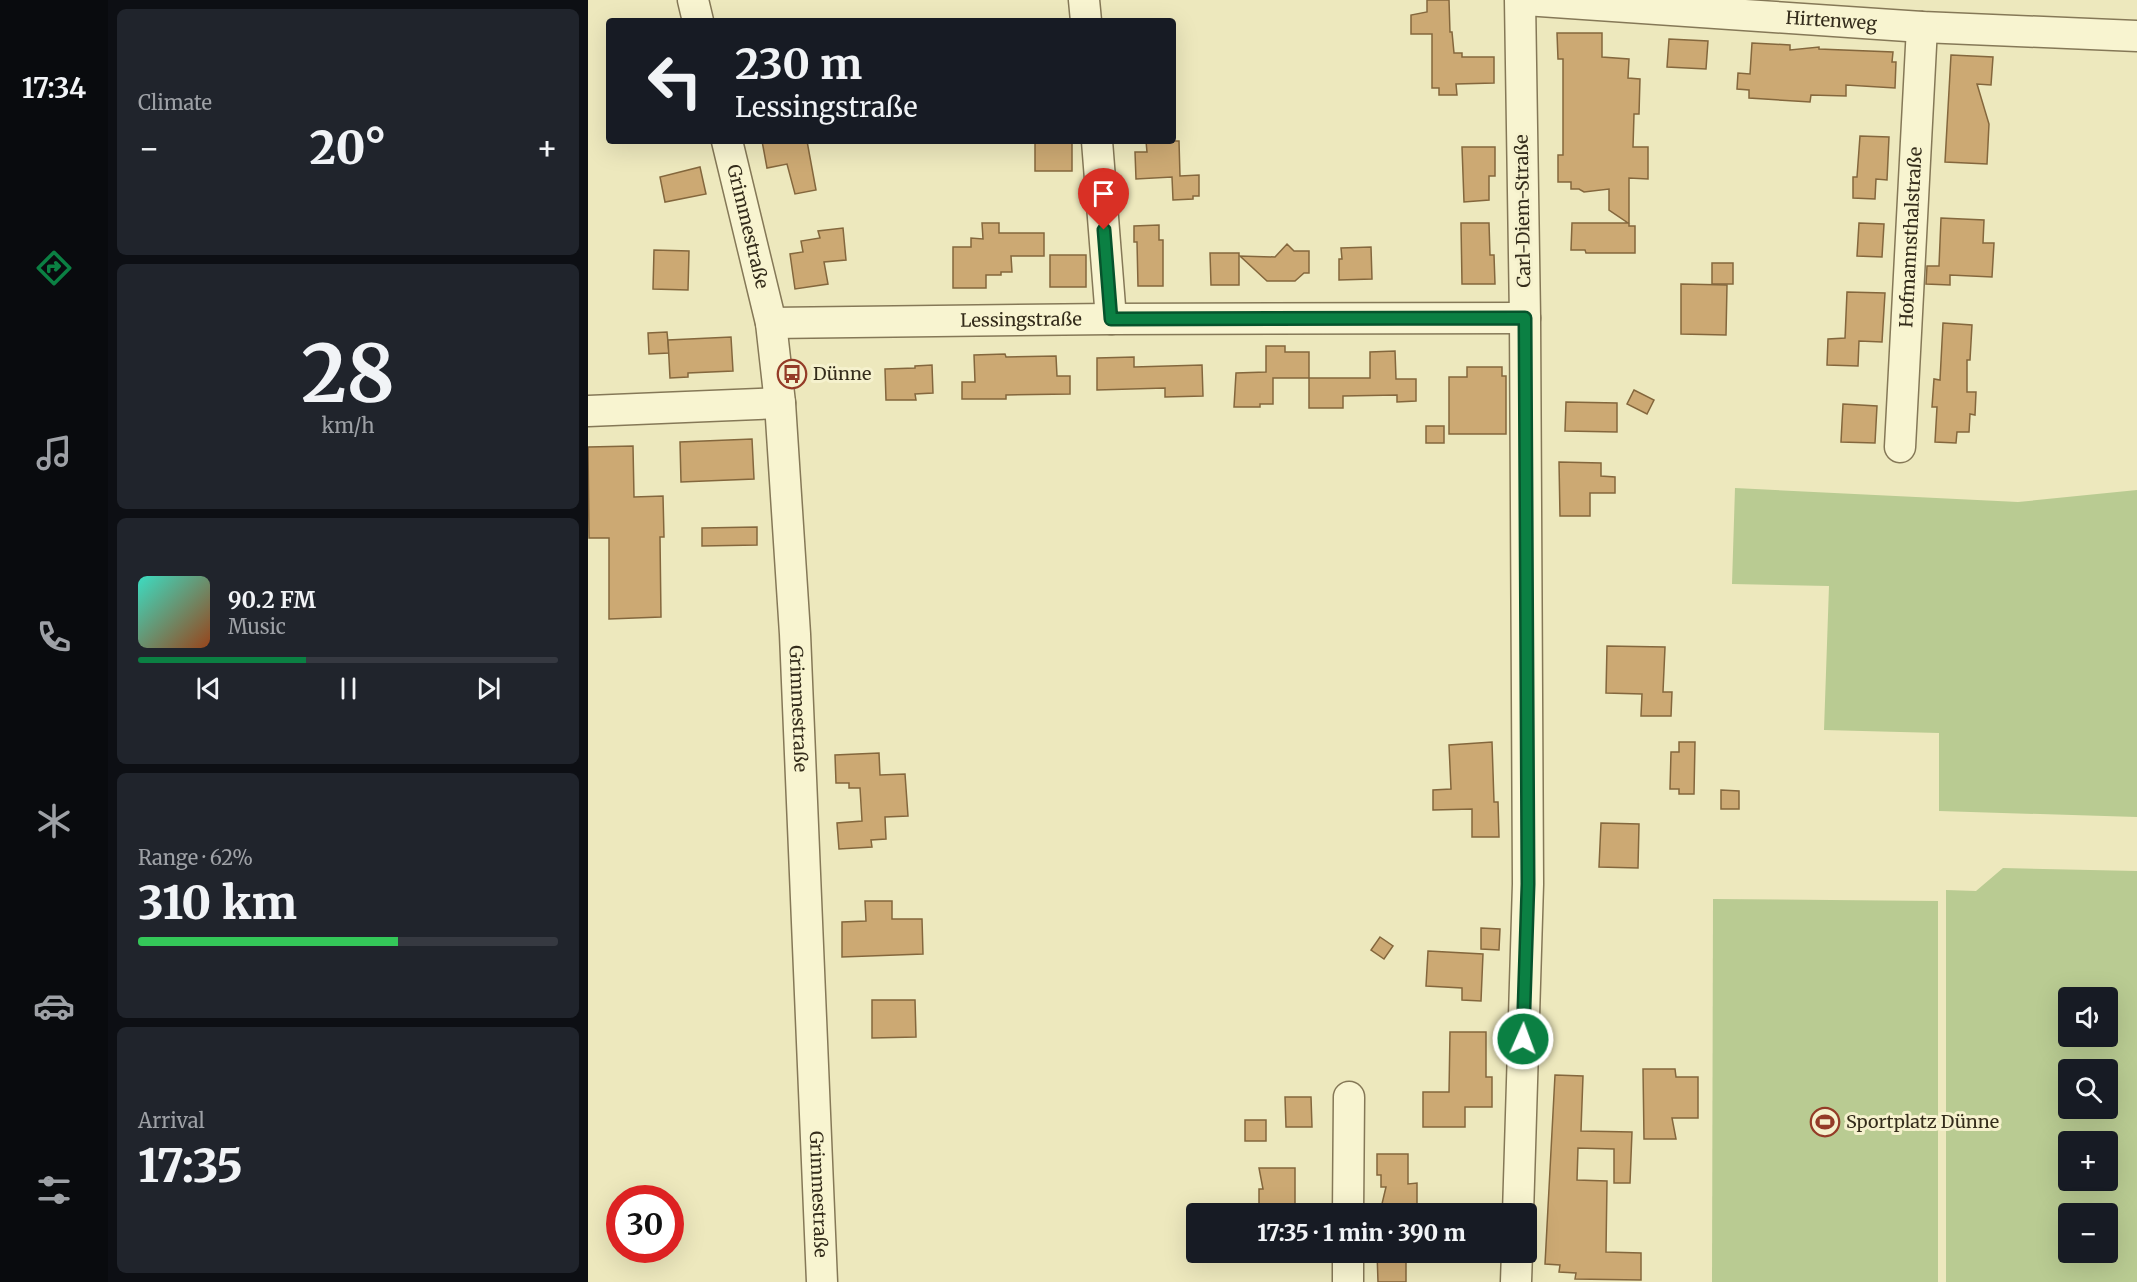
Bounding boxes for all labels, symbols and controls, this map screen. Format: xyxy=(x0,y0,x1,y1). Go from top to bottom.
street label: Hirtenweg xyxy=(1785,6,1878,35)
text: 230 m xyxy=(735,38,862,90)
icon: left xyxy=(636,42,714,120)
text: 17:34 xyxy=(22,71,86,105)
text: Climate xyxy=(138,90,212,115)
text: Lessingstraße xyxy=(735,90,918,124)
text: 20° xyxy=(310,120,386,176)
text: − xyxy=(138,128,160,169)
text: + xyxy=(536,128,558,169)
street label: Carl-Diem-Straße xyxy=(1510,134,1535,288)
street label: Hofmannsthalstraße xyxy=(1894,146,1927,328)
street label: Grimmestraße xyxy=(722,162,774,291)
pin xyxy=(1078,168,1129,230)
icon: arrive xyxy=(1087,177,1120,210)
icon: directions xyxy=(33,247,75,289)
street label: Lessingstraße xyxy=(960,307,1082,332)
text: 28 xyxy=(301,325,395,423)
bus stop icon: Dünne xyxy=(776,358,808,390)
place label: Dünne xyxy=(813,362,871,385)
text: km/h xyxy=(322,413,374,438)
icon: music xyxy=(33,432,75,474)
text: 90.2 FM xyxy=(228,586,316,614)
text: Music xyxy=(228,614,286,639)
icon: phone xyxy=(33,616,75,658)
street label: Grimmestraße xyxy=(784,645,813,773)
icon: previous xyxy=(192,672,225,705)
icon: pause xyxy=(332,672,365,705)
icon: next xyxy=(472,672,505,705)
icon: climate xyxy=(33,800,75,842)
text: Range · 62% xyxy=(138,845,253,870)
text: 310 km xyxy=(138,875,297,931)
icon: car xyxy=(33,985,75,1027)
map controls xyxy=(2058,987,2118,1263)
button: sound xyxy=(2058,987,2118,1047)
position arrow xyxy=(1491,1007,1555,1071)
button: search xyxy=(2058,1059,2118,1119)
sports icon: Sportplatz Dünne xyxy=(1809,1106,1841,1138)
text: Arrival xyxy=(138,1108,205,1133)
place label: Sportplatz Dünne xyxy=(1846,1110,1999,1133)
street label: Grimmestraße xyxy=(805,1130,833,1258)
button: + xyxy=(2058,1131,2118,1191)
text: 17:35 xyxy=(138,1138,243,1194)
icon: filters xyxy=(33,1169,75,1211)
speed limit sign: 30 xyxy=(606,1185,684,1263)
button: − xyxy=(2058,1203,2118,1263)
text: 17:35 · 1 min · 390 m xyxy=(1257,1219,1466,1247)

